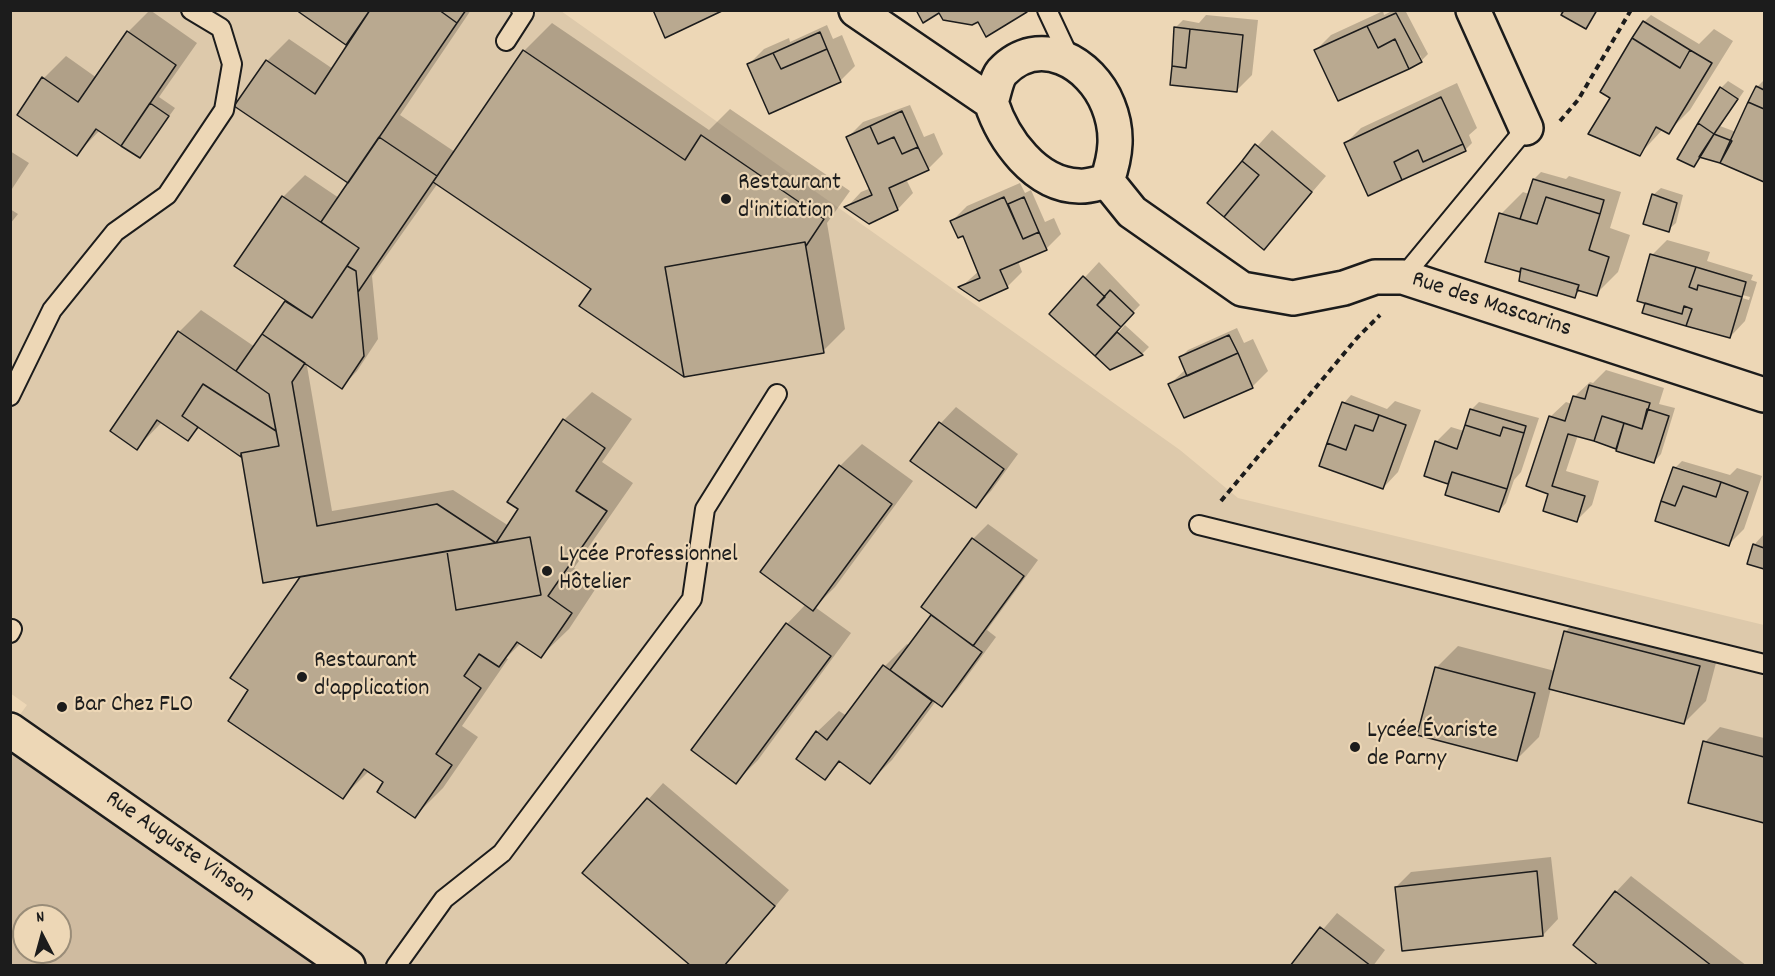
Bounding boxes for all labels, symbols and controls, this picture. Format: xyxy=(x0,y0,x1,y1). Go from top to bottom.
place label: Restaurant d'initiation xyxy=(738,171,841,227)
marker: Restaurant d'initiation xyxy=(719,192,733,206)
street label: Rue des Mascarins xyxy=(1407,267,1575,345)
place label: Lycée Professionnel Hôtelier xyxy=(559,543,738,599)
marker: Lycée Professionnel Hôtelier xyxy=(540,564,554,578)
place label: Restaurant d'application xyxy=(314,649,429,705)
marker: Restaurant d'application xyxy=(295,670,309,684)
place label: Bar Chez FLO xyxy=(74,693,193,721)
marker: Bar Chez FLO xyxy=(55,700,69,714)
place label: Lycée Évariste de Parny xyxy=(1367,719,1498,775)
marker: Lycée Évariste de Parny xyxy=(1348,740,1362,754)
street label: Rue Auguste Vinson xyxy=(99,786,259,910)
north arrow xyxy=(12,904,72,964)
text: N xyxy=(35,906,45,929)

